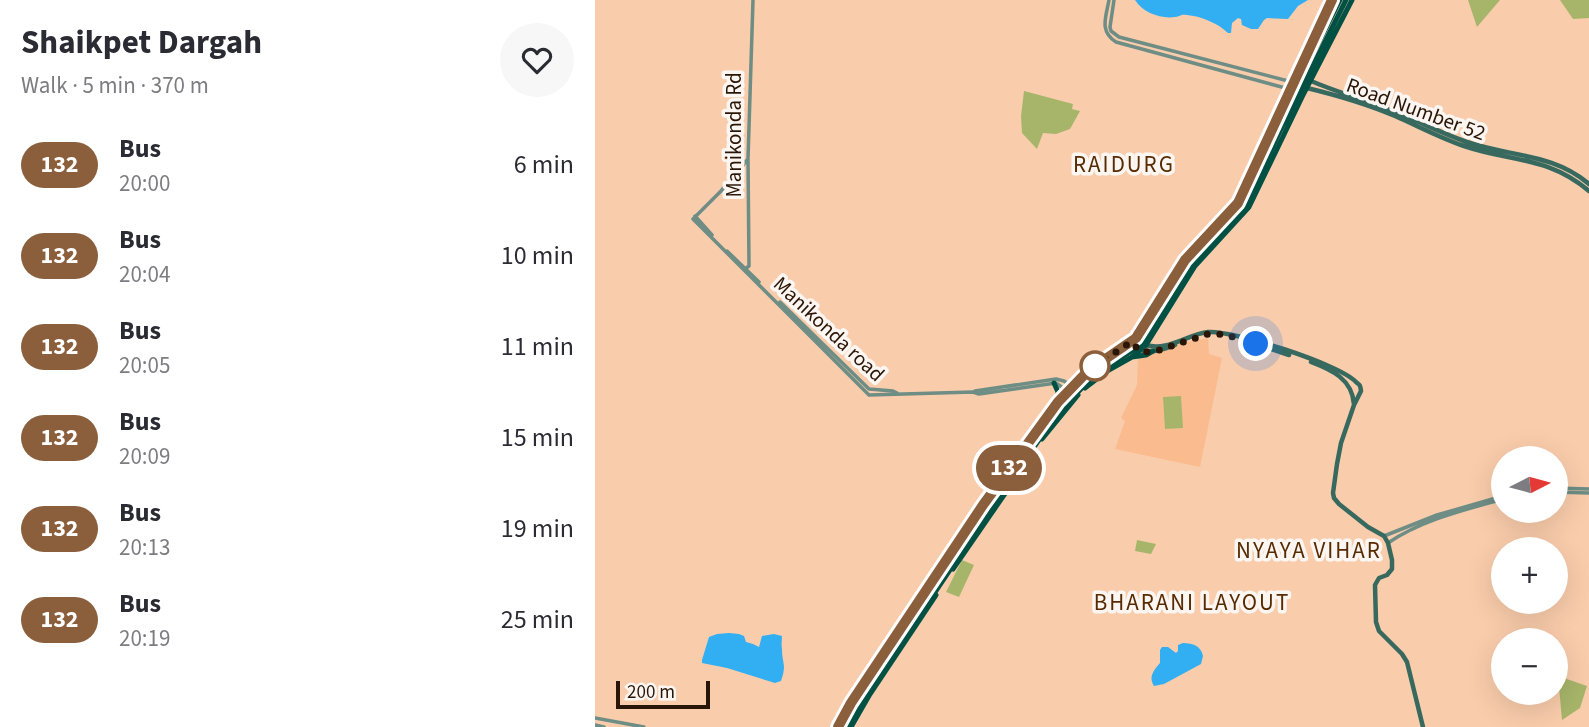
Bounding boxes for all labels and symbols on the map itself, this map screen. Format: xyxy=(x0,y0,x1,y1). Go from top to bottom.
street label: Road Number 52 xyxy=(1342,70,1490,148)
street label: Manikonda Rd xyxy=(719,72,749,198)
district label: RAIDURG xyxy=(1073,148,1175,181)
street label: Manikonda road xyxy=(767,270,891,388)
your location xyxy=(1238,326,1273,361)
unlabelled marker xyxy=(1080,351,1110,381)
line badge: 132 xyxy=(969,445,1049,491)
north arrow xyxy=(1491,446,1568,523)
district label: NYAYA VIHAR xyxy=(1236,534,1382,567)
district label: BHARANI LAYOUT xyxy=(1094,586,1290,619)
scale bar xyxy=(616,678,711,710)

